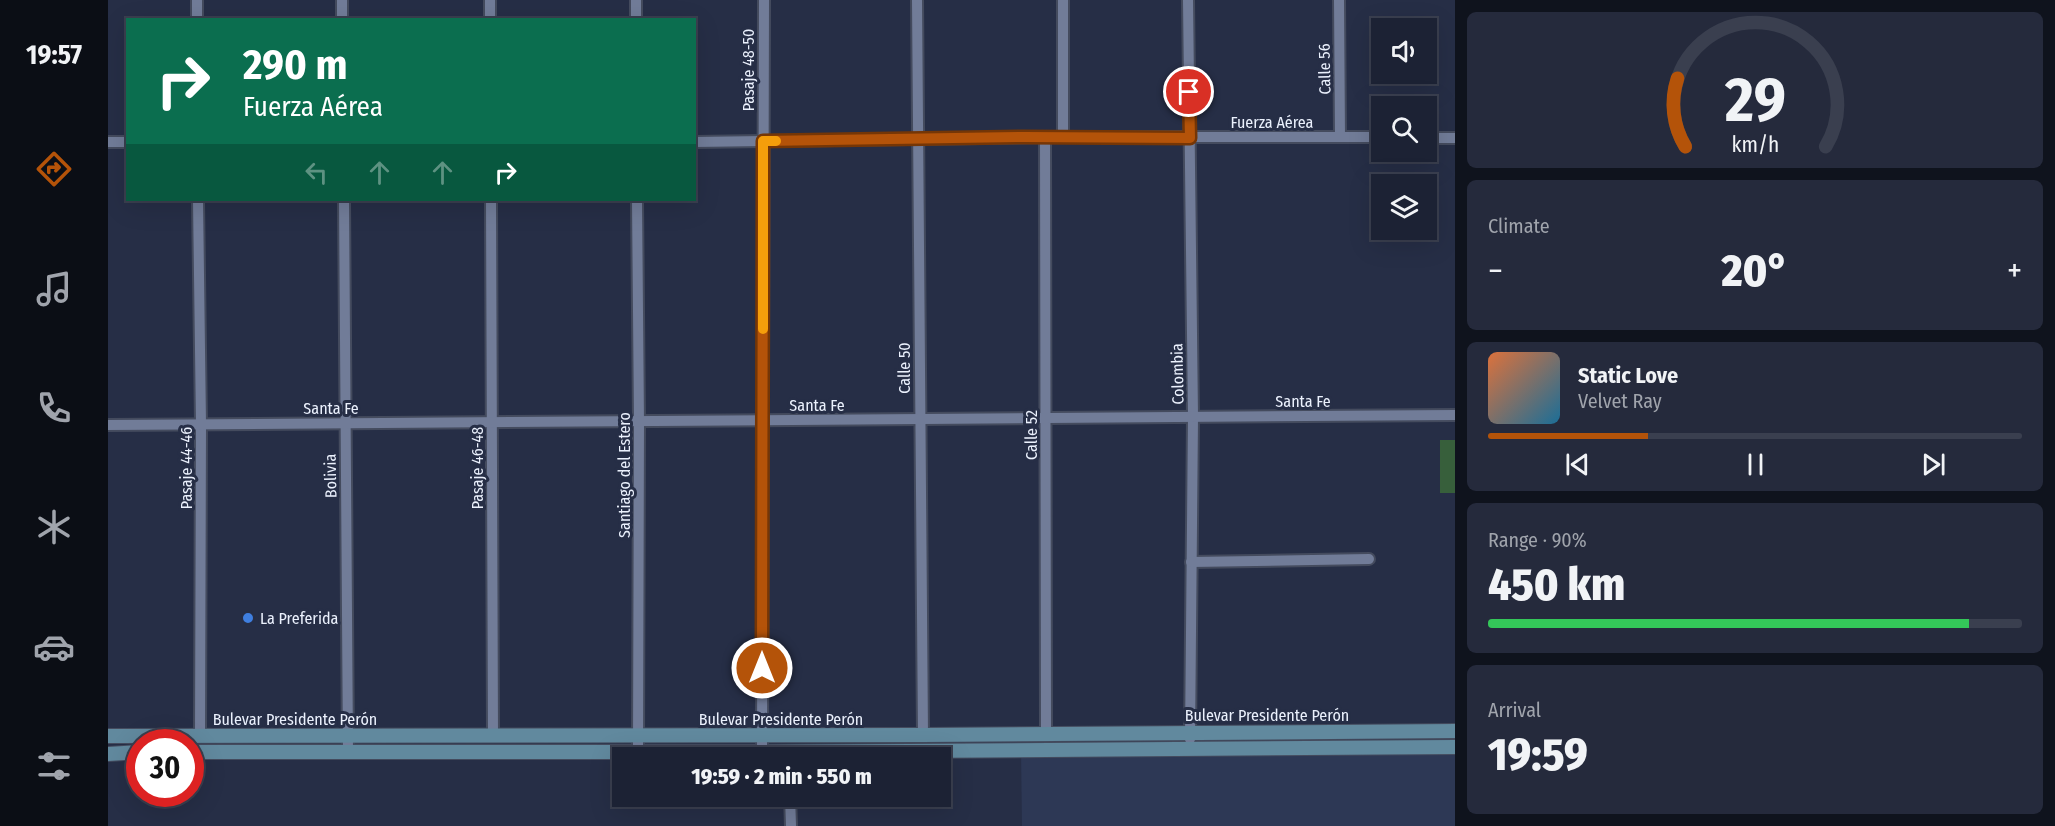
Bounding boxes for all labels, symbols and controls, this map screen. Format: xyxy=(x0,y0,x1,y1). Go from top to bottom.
map controls xyxy=(1371,18,1437,240)
button: sound xyxy=(1371,18,1437,84)
street label: Pasaje 48-50 xyxy=(739,29,758,111)
text: 19:57 xyxy=(26,39,82,71)
text: 290 m xyxy=(243,40,348,90)
icon: right xyxy=(144,42,222,120)
street label: Calle 56 xyxy=(1315,43,1334,95)
text: 29 xyxy=(1724,63,1785,138)
pin xyxy=(1163,66,1214,117)
icon: arrive xyxy=(1172,75,1205,108)
text: Fuerza Aérea xyxy=(243,91,383,123)
button: search xyxy=(1371,96,1437,162)
street label: Fuerza Aérea xyxy=(1231,113,1314,132)
text: km/h xyxy=(1731,132,1779,158)
icon: directions xyxy=(33,148,75,190)
icon: left xyxy=(300,156,333,189)
icon: ahead xyxy=(363,156,396,189)
icon: ahead xyxy=(426,156,459,189)
icon: right xyxy=(489,156,522,189)
button: layers xyxy=(1371,174,1437,240)
text: Climate xyxy=(1488,214,1550,238)
text: 20° xyxy=(1721,244,1788,298)
text: − xyxy=(1488,251,1503,291)
text: + xyxy=(2007,251,2022,291)
icon: music xyxy=(33,268,75,310)
street label: Calle 50 xyxy=(895,342,914,394)
street label: Colombia xyxy=(1167,343,1188,405)
text: Static Love xyxy=(1578,362,1678,389)
icon: phone xyxy=(33,387,75,429)
text: Velvet Ray xyxy=(1578,389,1662,413)
street label: Santa Fe xyxy=(1275,392,1331,411)
street label: Santa Fe xyxy=(789,396,845,415)
street label: Santa Fe xyxy=(303,399,359,418)
street label: Calle 52 xyxy=(1022,410,1041,460)
street label: Santiago del Estero xyxy=(615,412,634,538)
street label: Pasaje 44-46 xyxy=(177,427,196,509)
street label: Pasaje 46-48 xyxy=(468,427,487,509)
icon: previous xyxy=(1561,448,1594,481)
icon: pause xyxy=(1739,448,1772,481)
icon: next xyxy=(1917,448,1950,481)
street label: Bolivia xyxy=(321,453,340,498)
icon: climate xyxy=(33,506,75,548)
text: Range · 90% xyxy=(1488,528,1587,552)
text: 450 km xyxy=(1488,558,1625,612)
place label: La Preferida xyxy=(260,609,338,628)
marker: La Preferida xyxy=(241,611,255,625)
icon: car xyxy=(33,626,75,668)
position arrow xyxy=(730,636,794,700)
text: Arrival xyxy=(1488,698,1541,722)
street label: Bulevar Presidente Perón xyxy=(1185,706,1349,725)
street label: Bulevar Presidente Perón xyxy=(213,710,377,729)
street label: Bulevar Presidente Perón xyxy=(699,710,863,729)
text: 19:59 xyxy=(1488,728,1588,782)
speed limit sign: 30 xyxy=(126,729,204,807)
icon: filters xyxy=(33,745,75,787)
text: 19:59 · 2 min · 550 m xyxy=(691,763,872,790)

